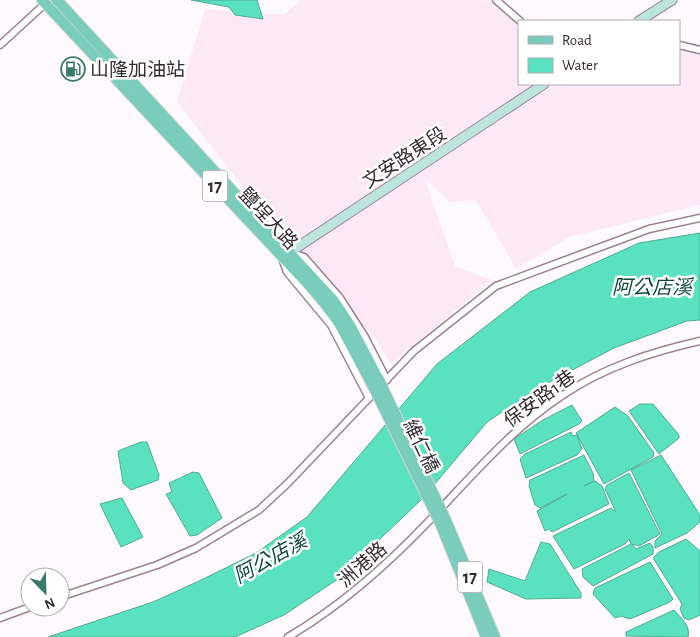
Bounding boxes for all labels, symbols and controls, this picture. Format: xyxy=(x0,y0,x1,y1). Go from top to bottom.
legend xyxy=(518,20,680,85)
text: Road xyxy=(562,33,592,48)
fuel station icon: 山隆加油站 xyxy=(60,56,86,82)
text: Water xyxy=(562,58,598,73)
place label: 山隆加油站 xyxy=(90,60,185,80)
street label: 文安路東段 xyxy=(359,123,450,192)
road number: 17 xyxy=(202,170,228,202)
street label: 鹽埕大路 xyxy=(235,184,302,253)
water label: 阿公店溪 xyxy=(612,277,695,298)
street label: 保安路1巷 xyxy=(500,366,579,431)
street label: 維仁橋 xyxy=(400,416,443,476)
water label: 阿公店溪 xyxy=(230,528,313,587)
street label: 洲港路 xyxy=(334,538,391,591)
road number: 17 xyxy=(458,562,482,592)
north arrow xyxy=(20,567,70,617)
text: N xyxy=(42,595,57,611)

